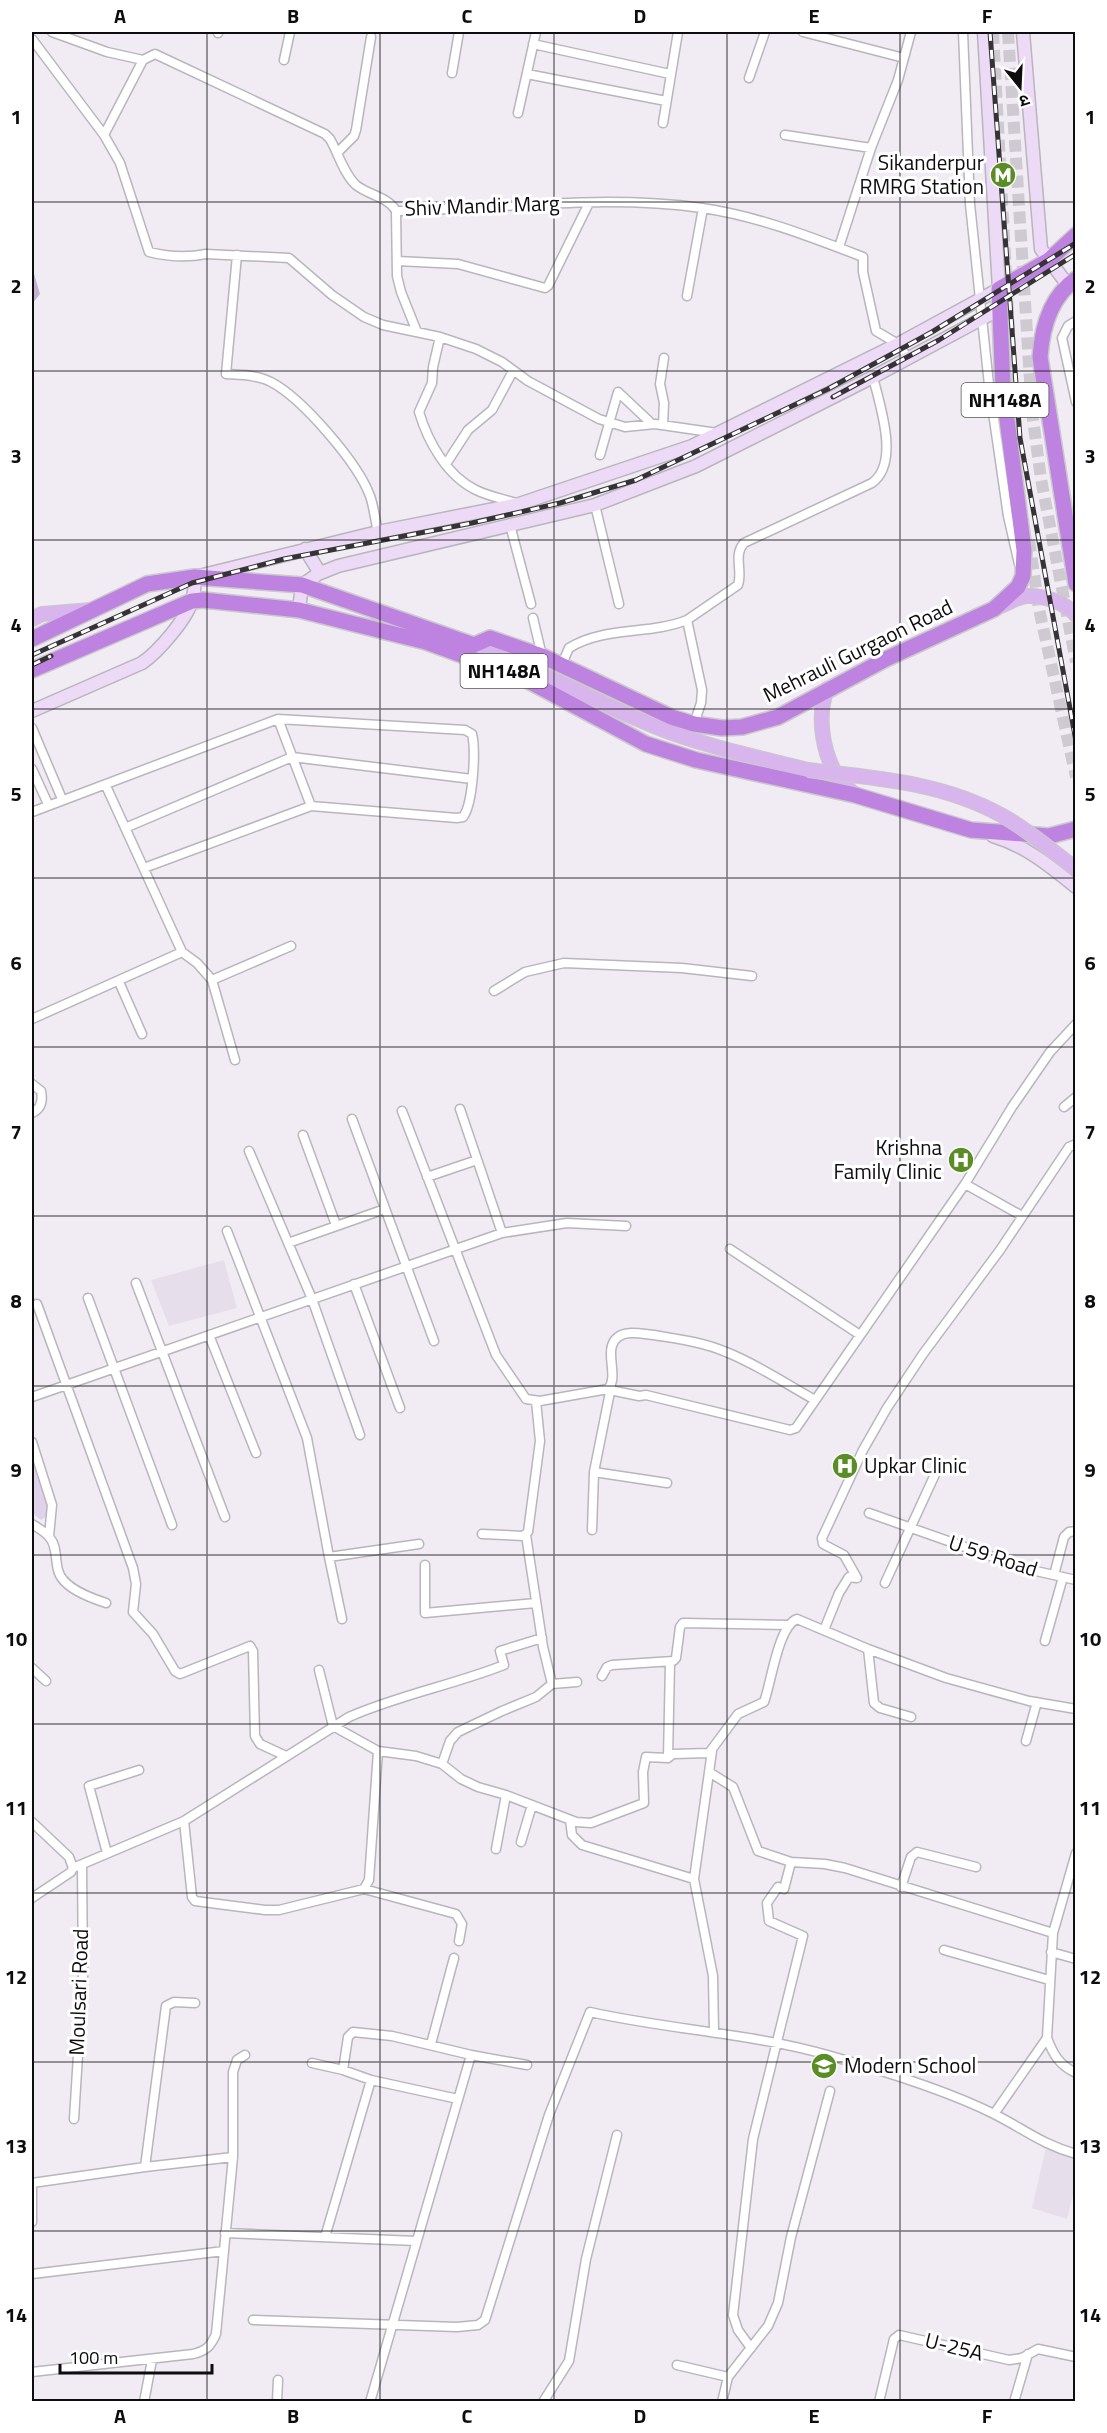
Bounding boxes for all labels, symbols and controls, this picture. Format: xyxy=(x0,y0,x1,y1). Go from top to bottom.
text: A xyxy=(114,0,126,31)
text: B xyxy=(287,0,299,31)
text: C xyxy=(462,0,473,31)
text: D xyxy=(634,0,646,31)
text: E xyxy=(808,0,820,31)
text: F xyxy=(982,0,993,31)
north arrow xyxy=(990,57,1050,117)
text: उ xyxy=(1016,88,1033,114)
text: 1 xyxy=(10,101,22,132)
text: 1 xyxy=(1084,101,1096,132)
place label: Sikanderpur RMRG Station xyxy=(860,146,984,202)
metro station icon: Sikanderpur RMRG Station xyxy=(988,160,1018,190)
street label: Shiv Mandir Marg xyxy=(404,186,560,224)
text: 2 xyxy=(10,270,22,301)
text: 2 xyxy=(1084,270,1096,301)
road number: NH148A xyxy=(962,383,1048,417)
text: 3 xyxy=(10,440,22,471)
text: 3 xyxy=(1084,440,1096,471)
street label: Mehrauli Gurgaon Road xyxy=(757,590,958,710)
text: 4 xyxy=(10,609,22,640)
text: 4 xyxy=(1084,609,1096,640)
road number: NH148A xyxy=(460,654,548,688)
text: 5 xyxy=(10,778,22,809)
text: 5 xyxy=(1084,778,1096,809)
text: 6 xyxy=(10,947,22,978)
text: 6 xyxy=(1084,947,1096,978)
text: 7 xyxy=(10,1116,22,1147)
text: 7 xyxy=(1084,1116,1096,1147)
place label: Krishna Family Clinic xyxy=(833,1131,942,1187)
hospital icon: Krishna Family Clinic xyxy=(946,1145,976,1175)
text: 8 xyxy=(10,1285,22,1316)
text: 8 xyxy=(1084,1285,1096,1316)
place label: Upkar Clinic xyxy=(864,1449,967,1481)
hospital icon: Upkar Clinic xyxy=(830,1451,860,1481)
text: 9 xyxy=(10,1454,22,1485)
text: 9 xyxy=(1084,1454,1096,1485)
street label: U 59 Road xyxy=(945,1526,1042,1584)
text: 10 xyxy=(5,1623,27,1654)
text: 10 xyxy=(1079,1623,1101,1654)
text: 11 xyxy=(5,1792,27,1823)
text: 11 xyxy=(1079,1792,1101,1823)
street label: Moulsari Road xyxy=(60,1928,96,2056)
text: 12 xyxy=(5,1961,27,1992)
text: 12 xyxy=(1079,1961,1101,1992)
place label: Modern School xyxy=(844,2049,976,2081)
school or university icon: Modern School xyxy=(809,2051,839,2081)
text: 13 xyxy=(5,2130,27,2161)
text: 13 xyxy=(1079,2130,1101,2161)
text: 14 xyxy=(5,2299,27,2330)
text: 14 xyxy=(1079,2299,1101,2330)
street label: U-25A xyxy=(922,2323,987,2369)
scale bar xyxy=(60,2337,212,2375)
text: 100 m xyxy=(69,2344,118,2371)
text: A xyxy=(114,2400,126,2431)
text: B xyxy=(287,2400,299,2431)
text: C xyxy=(462,2400,473,2431)
text: D xyxy=(634,2400,646,2431)
text: E xyxy=(808,2400,820,2431)
text: F xyxy=(982,2400,993,2431)

